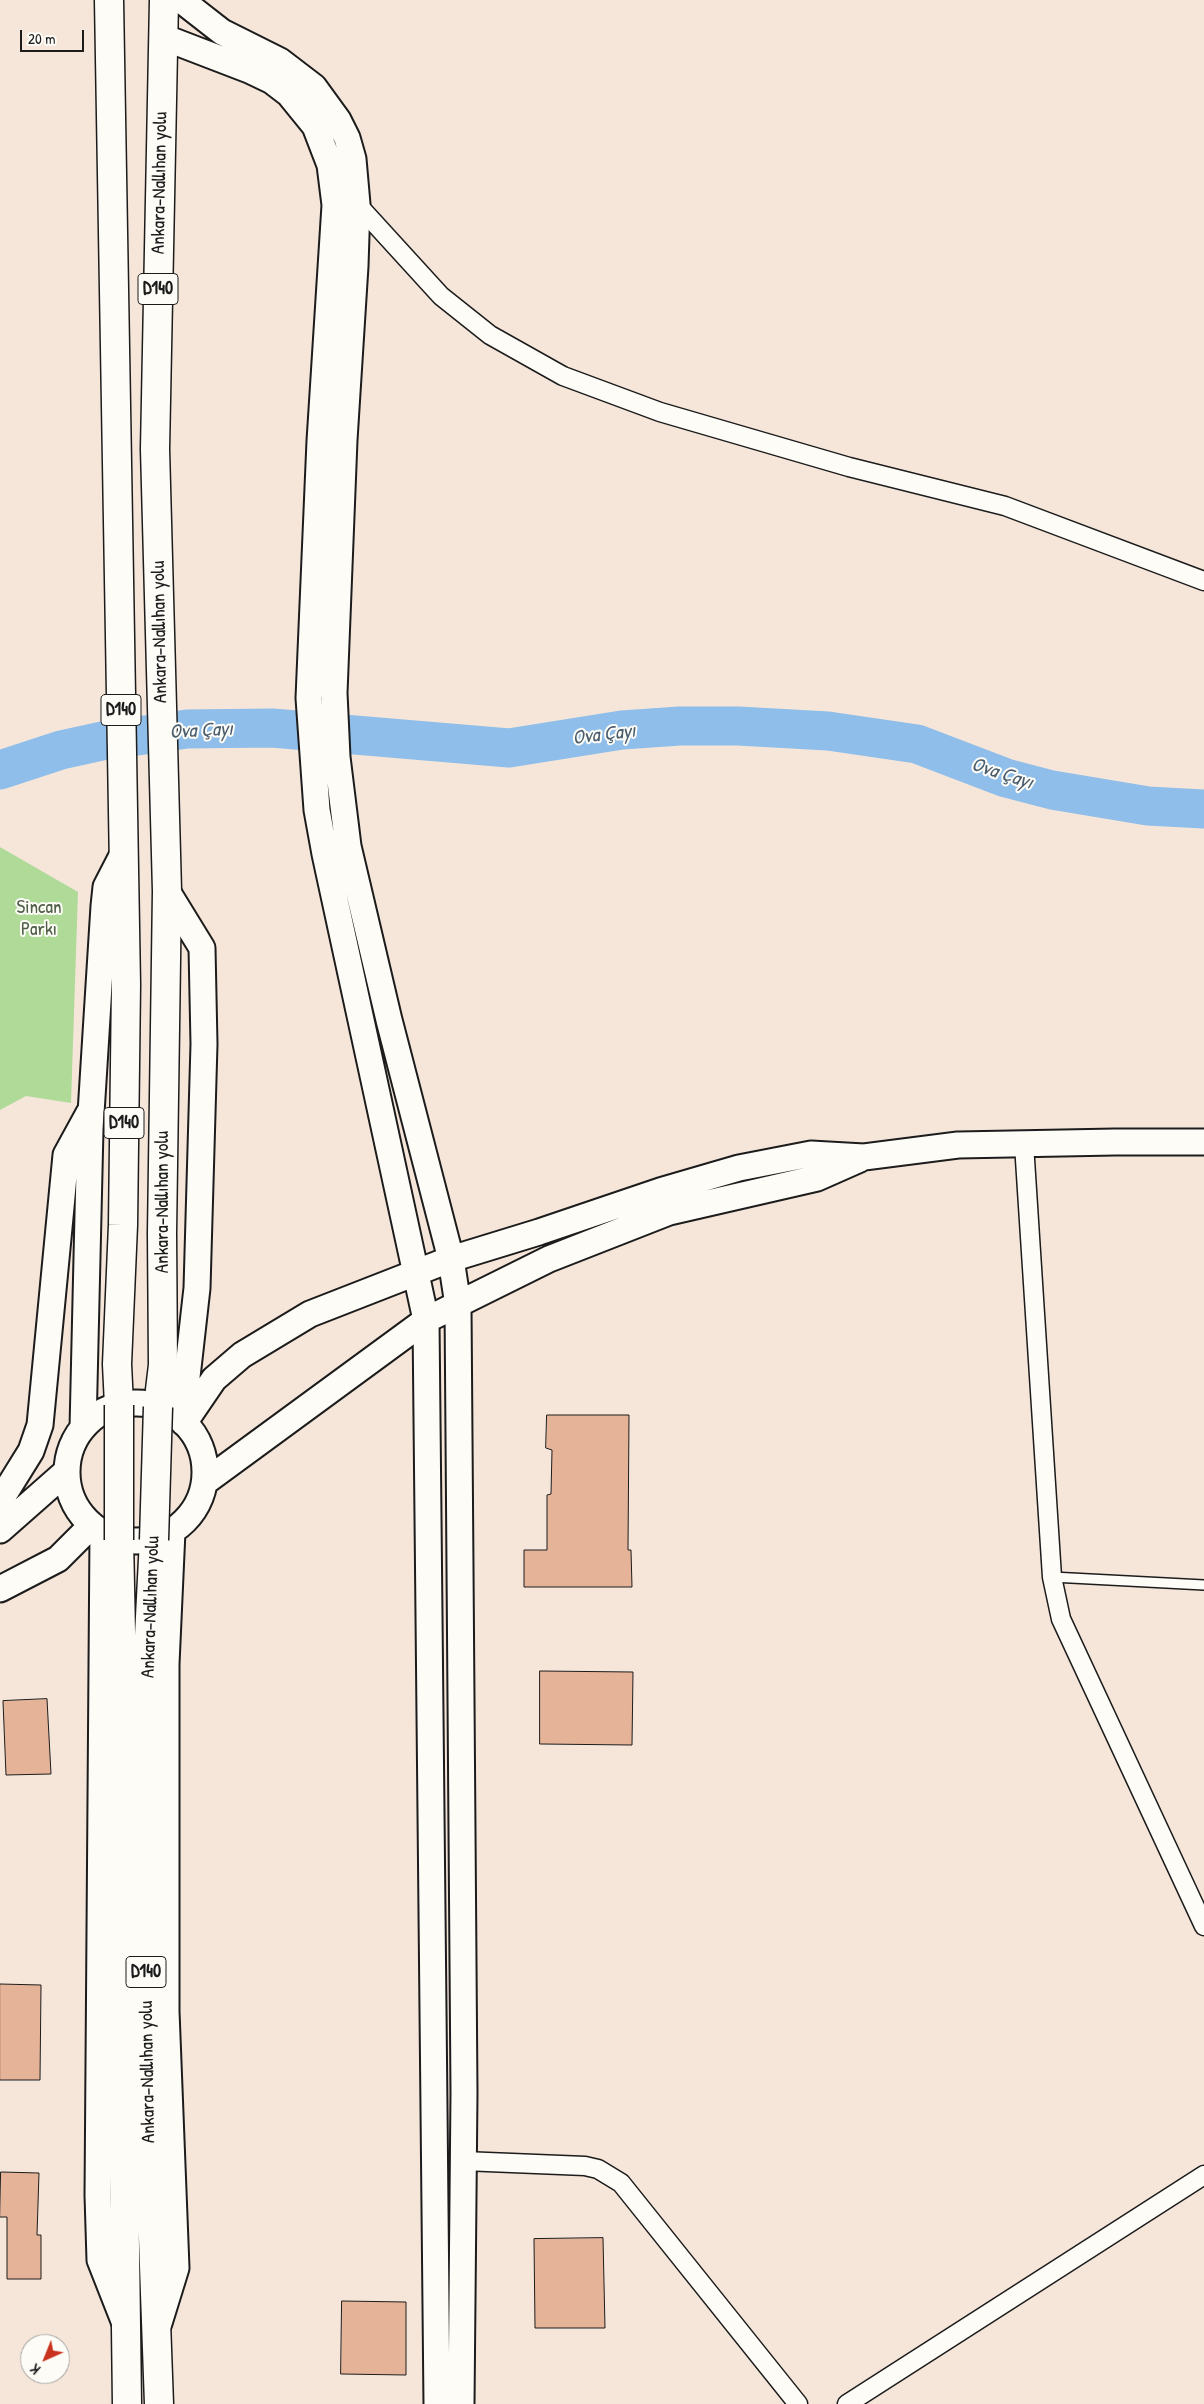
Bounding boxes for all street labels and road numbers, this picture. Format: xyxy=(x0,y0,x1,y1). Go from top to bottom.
street label: Ankara-Nallıhan yolu xyxy=(147,112,173,254)
road number: D140 xyxy=(138,274,178,304)
street label: Ankara-Nallıhan yolu xyxy=(147,561,173,703)
road number: D140 xyxy=(101,694,141,726)
road number: D140 xyxy=(104,1108,144,1138)
street label: Ankara-Nallıhan yolu xyxy=(152,1131,174,1273)
street label: Ankara-Nallıhan yolu xyxy=(137,1535,165,1679)
road number: D140 xyxy=(126,1956,166,1988)
street label: Ankara-Nallıhan yolu xyxy=(135,2001,161,2143)

